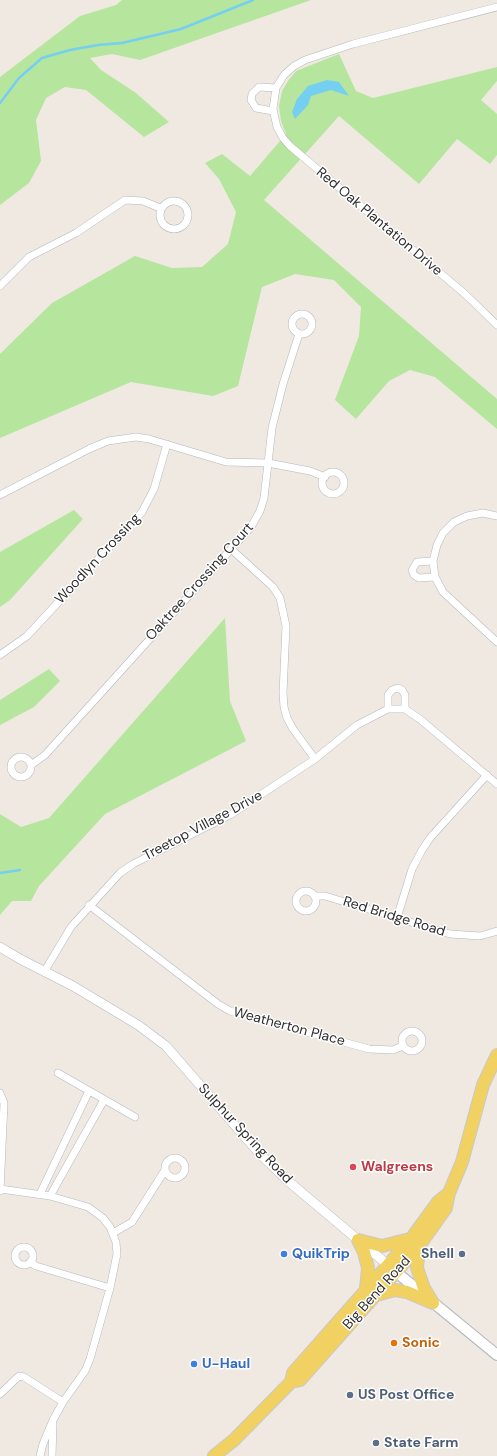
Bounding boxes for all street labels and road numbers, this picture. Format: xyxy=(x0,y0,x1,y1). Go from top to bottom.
street label: Red Oak Plantation Drive xyxy=(313,164,445,280)
street label: Woodlyn Crossing xyxy=(52,510,144,608)
street label: Oaktree Crossing Court xyxy=(143,520,257,644)
street label: Treetop Village Drive xyxy=(140,787,266,865)
street label: Red Bridge Road xyxy=(341,893,447,941)
street label: Weatherton Place xyxy=(231,1004,347,1050)
street label: Sulphur Spring Road xyxy=(194,1081,296,1187)
street label: Big Bend Road xyxy=(340,1253,414,1333)

